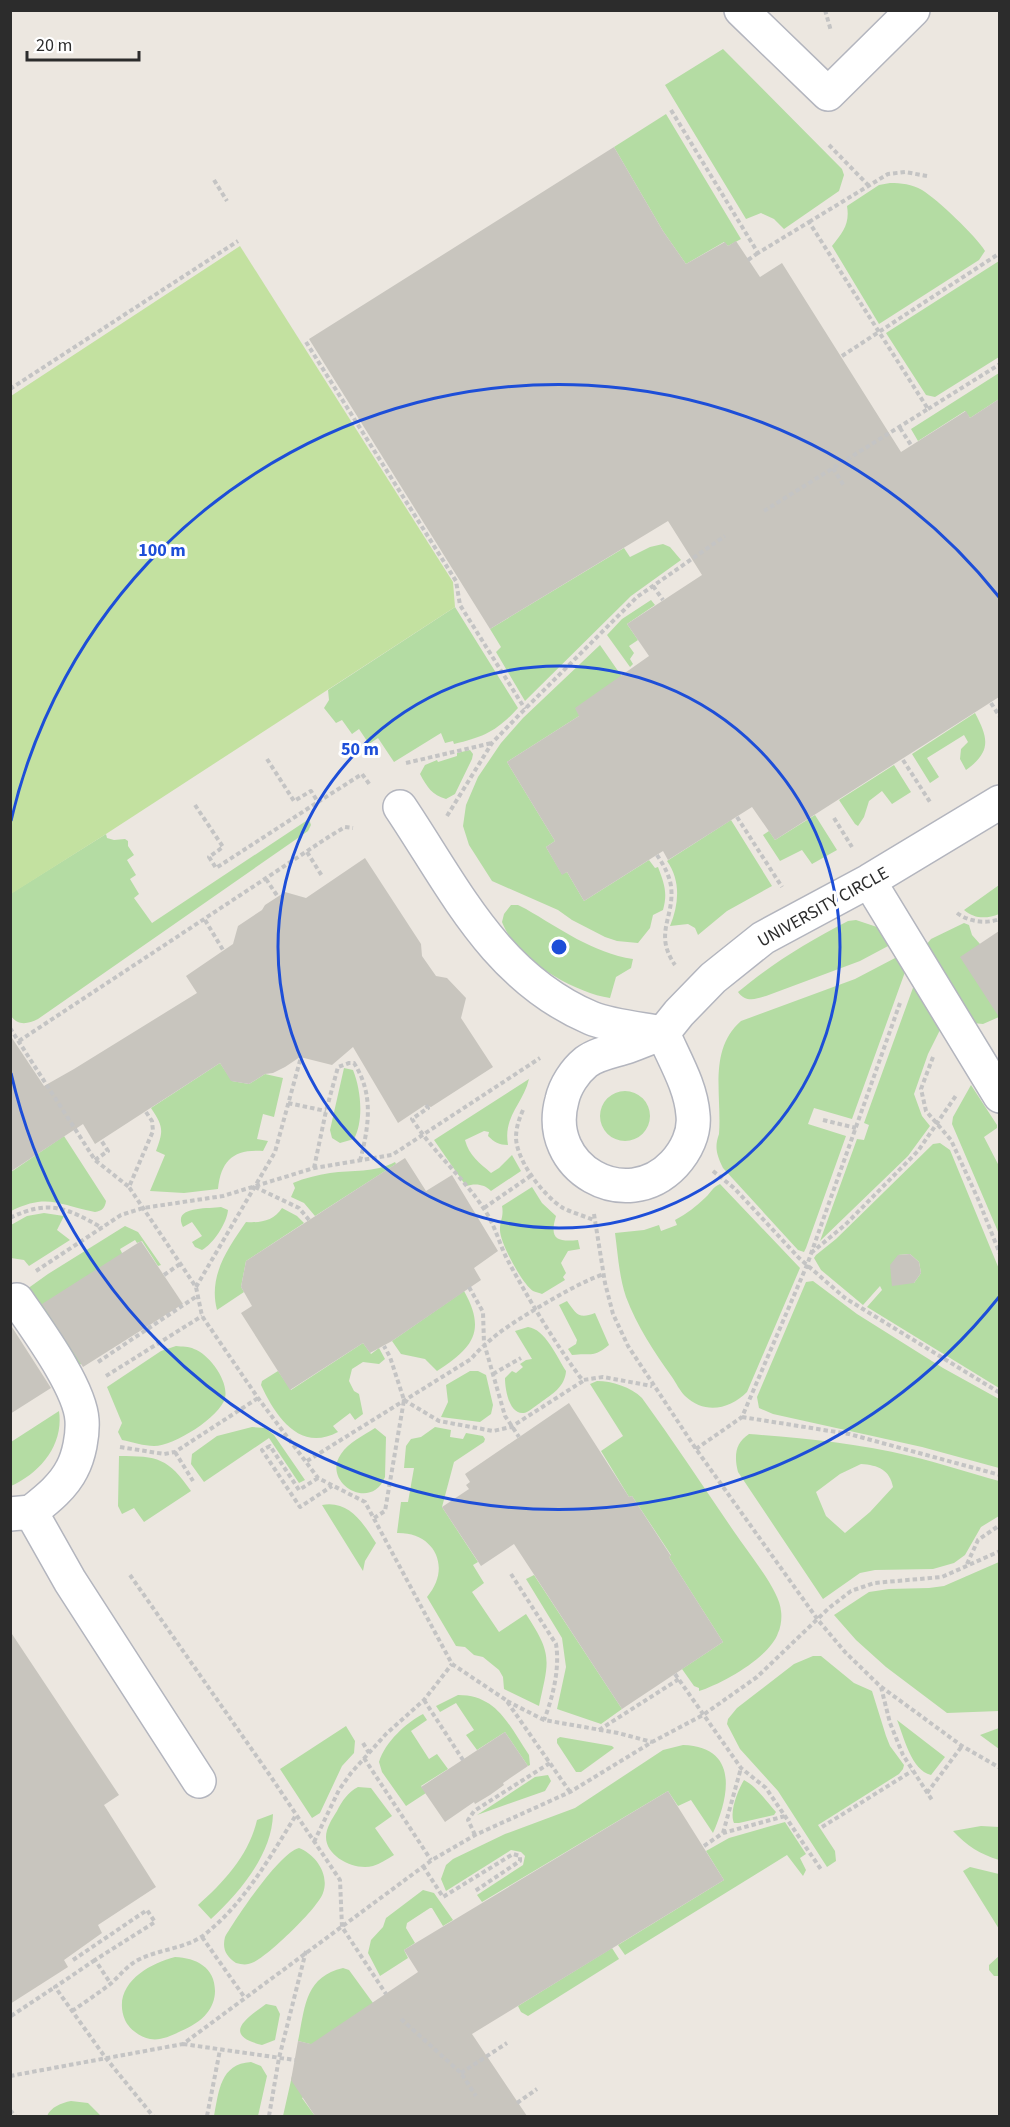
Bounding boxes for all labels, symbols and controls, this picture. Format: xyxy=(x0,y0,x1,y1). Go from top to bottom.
scale bar xyxy=(27,24,140,62)
text: 20 m xyxy=(36,33,72,58)
text: 100 m xyxy=(138,538,186,563)
text: 50 m xyxy=(341,737,379,762)
street label: UNIVERSITY CIRCLE xyxy=(753,861,893,953)
centre of rings xyxy=(549,937,569,957)

